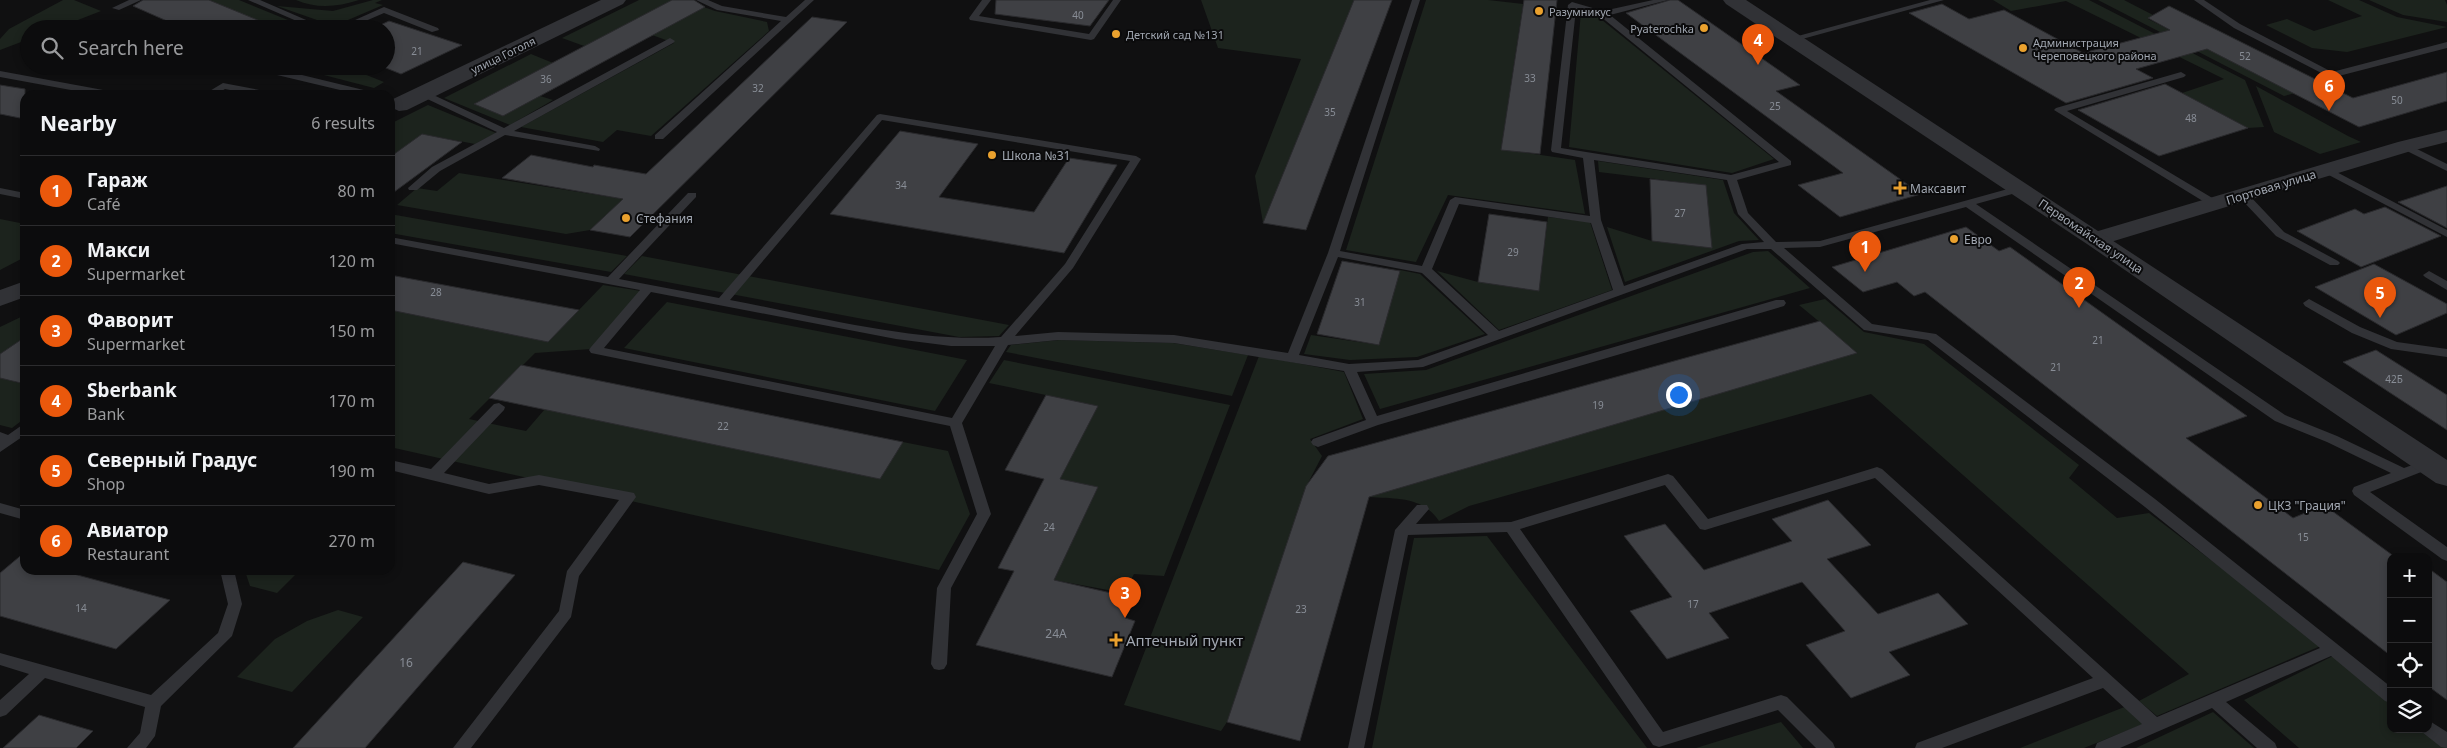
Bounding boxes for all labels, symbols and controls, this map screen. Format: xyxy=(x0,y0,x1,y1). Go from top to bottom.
place label: Разумникус xyxy=(1549,4,1611,19)
marker: Разумникус xyxy=(1533,5,1545,17)
house number: 40 xyxy=(1072,8,1084,22)
search box xyxy=(20,20,395,75)
place label: Pyaterochka xyxy=(1630,21,1694,36)
marker: Pyaterochka xyxy=(1698,22,1710,34)
pin: 4 xyxy=(1742,24,1774,65)
place label: Детский сад №131 xyxy=(1126,27,1224,42)
marker: Детский сад №131 xyxy=(1110,28,1122,40)
street label: улица Гоголя xyxy=(468,33,538,77)
icon: search xyxy=(38,34,66,62)
text: Search here xyxy=(78,35,184,61)
place label: Администрация Череповецкого района xyxy=(2033,35,2157,63)
marker: Администрация Череповецкого района xyxy=(2017,42,2029,54)
house number: 21 xyxy=(411,44,423,58)
house number: 52 xyxy=(2239,49,2251,63)
pin: 6 xyxy=(2313,70,2345,111)
house number: 33 xyxy=(1524,71,1536,85)
house number: 36 xyxy=(540,72,552,86)
house number: 32 xyxy=(752,81,764,95)
house number: 50 xyxy=(2391,93,2403,107)
house number: 25 xyxy=(1769,99,1781,113)
house number: 35 xyxy=(1324,105,1336,119)
text: Nearby xyxy=(40,109,116,137)
house number: 48 xyxy=(2185,111,2197,125)
text: 6 results xyxy=(311,112,375,134)
place label: Школа №31 xyxy=(1002,147,1071,164)
marker: Школа №31 xyxy=(986,149,998,161)
street label: Портовая улица xyxy=(2224,165,2318,209)
text: Гараж xyxy=(87,167,148,193)
house number: 34 xyxy=(895,178,907,192)
text: 1 xyxy=(51,180,61,202)
text: 80 m xyxy=(338,180,375,202)
place label: Максавит xyxy=(1910,180,1966,197)
marker: Максавит xyxy=(1894,182,1906,194)
text: Café xyxy=(87,193,121,215)
street label: Первомайская улица xyxy=(2035,195,2147,277)
house number: 27 xyxy=(1674,206,1686,220)
place label: Стефания xyxy=(636,210,693,227)
marker: Стефания xyxy=(620,212,632,224)
pin: 1 xyxy=(1849,231,1881,272)
place label: Евро xyxy=(1964,231,1992,248)
marker: Евро xyxy=(1948,233,1960,245)
text: Макси xyxy=(87,237,150,263)
house number: 29 xyxy=(1507,245,1519,259)
text: 2 xyxy=(51,250,61,272)
text: 120 m xyxy=(328,250,375,272)
text: Supermarket xyxy=(87,263,185,285)
pin: 2 xyxy=(2063,267,2095,308)
pin: 5 xyxy=(2364,277,2396,318)
house number: 28 xyxy=(430,285,442,299)
house number: 31 xyxy=(1354,295,1366,309)
text: Фаворит xyxy=(87,307,173,333)
text: 3 xyxy=(51,320,61,342)
text: 150 m xyxy=(328,320,375,342)
text: Supermarket xyxy=(87,333,185,355)
house number: 21 xyxy=(2092,333,2104,347)
house number: 21 xyxy=(2050,360,2062,374)
house number: 42Б xyxy=(2385,372,2403,386)
text: Sberbank xyxy=(87,377,177,403)
your location xyxy=(1666,382,1692,408)
text: 4 xyxy=(51,390,61,412)
text: 170 m xyxy=(328,390,375,412)
house number: 19 xyxy=(1592,398,1604,412)
text: Bank xyxy=(87,403,125,425)
house number: 22 xyxy=(717,419,729,433)
text: Северный Градус xyxy=(87,447,257,473)
text: 5 xyxy=(51,460,61,482)
text: 190 m xyxy=(328,460,375,482)
text: Shop xyxy=(87,473,125,495)
place label: ЦКЗ "Грация" xyxy=(2268,497,2346,514)
marker: ЦКЗ "Грация" xyxy=(2252,499,2264,511)
text: Авиатор xyxy=(87,517,169,543)
house number: 24 xyxy=(1043,520,1055,534)
text: 6 xyxy=(51,530,61,552)
text: 270 m xyxy=(328,530,375,552)
house number: 15 xyxy=(2297,530,2309,544)
text: Restaurant xyxy=(87,543,169,565)
map controls xyxy=(2387,553,2432,733)
button: + xyxy=(2387,553,2432,598)
pin: 3 xyxy=(1109,577,1141,618)
house number: 17 xyxy=(1687,597,1699,611)
button: − xyxy=(2387,598,2432,643)
house number: 14 xyxy=(75,601,87,615)
house number: 23 xyxy=(1295,602,1307,616)
house number: 24А xyxy=(1045,625,1067,642)
place label: Аптечный пункт xyxy=(1126,630,1243,650)
marker: Аптечный пункт xyxy=(1110,634,1122,646)
button: locate xyxy=(2387,643,2432,688)
house number: 16 xyxy=(399,654,413,671)
button: layers xyxy=(2387,688,2432,733)

